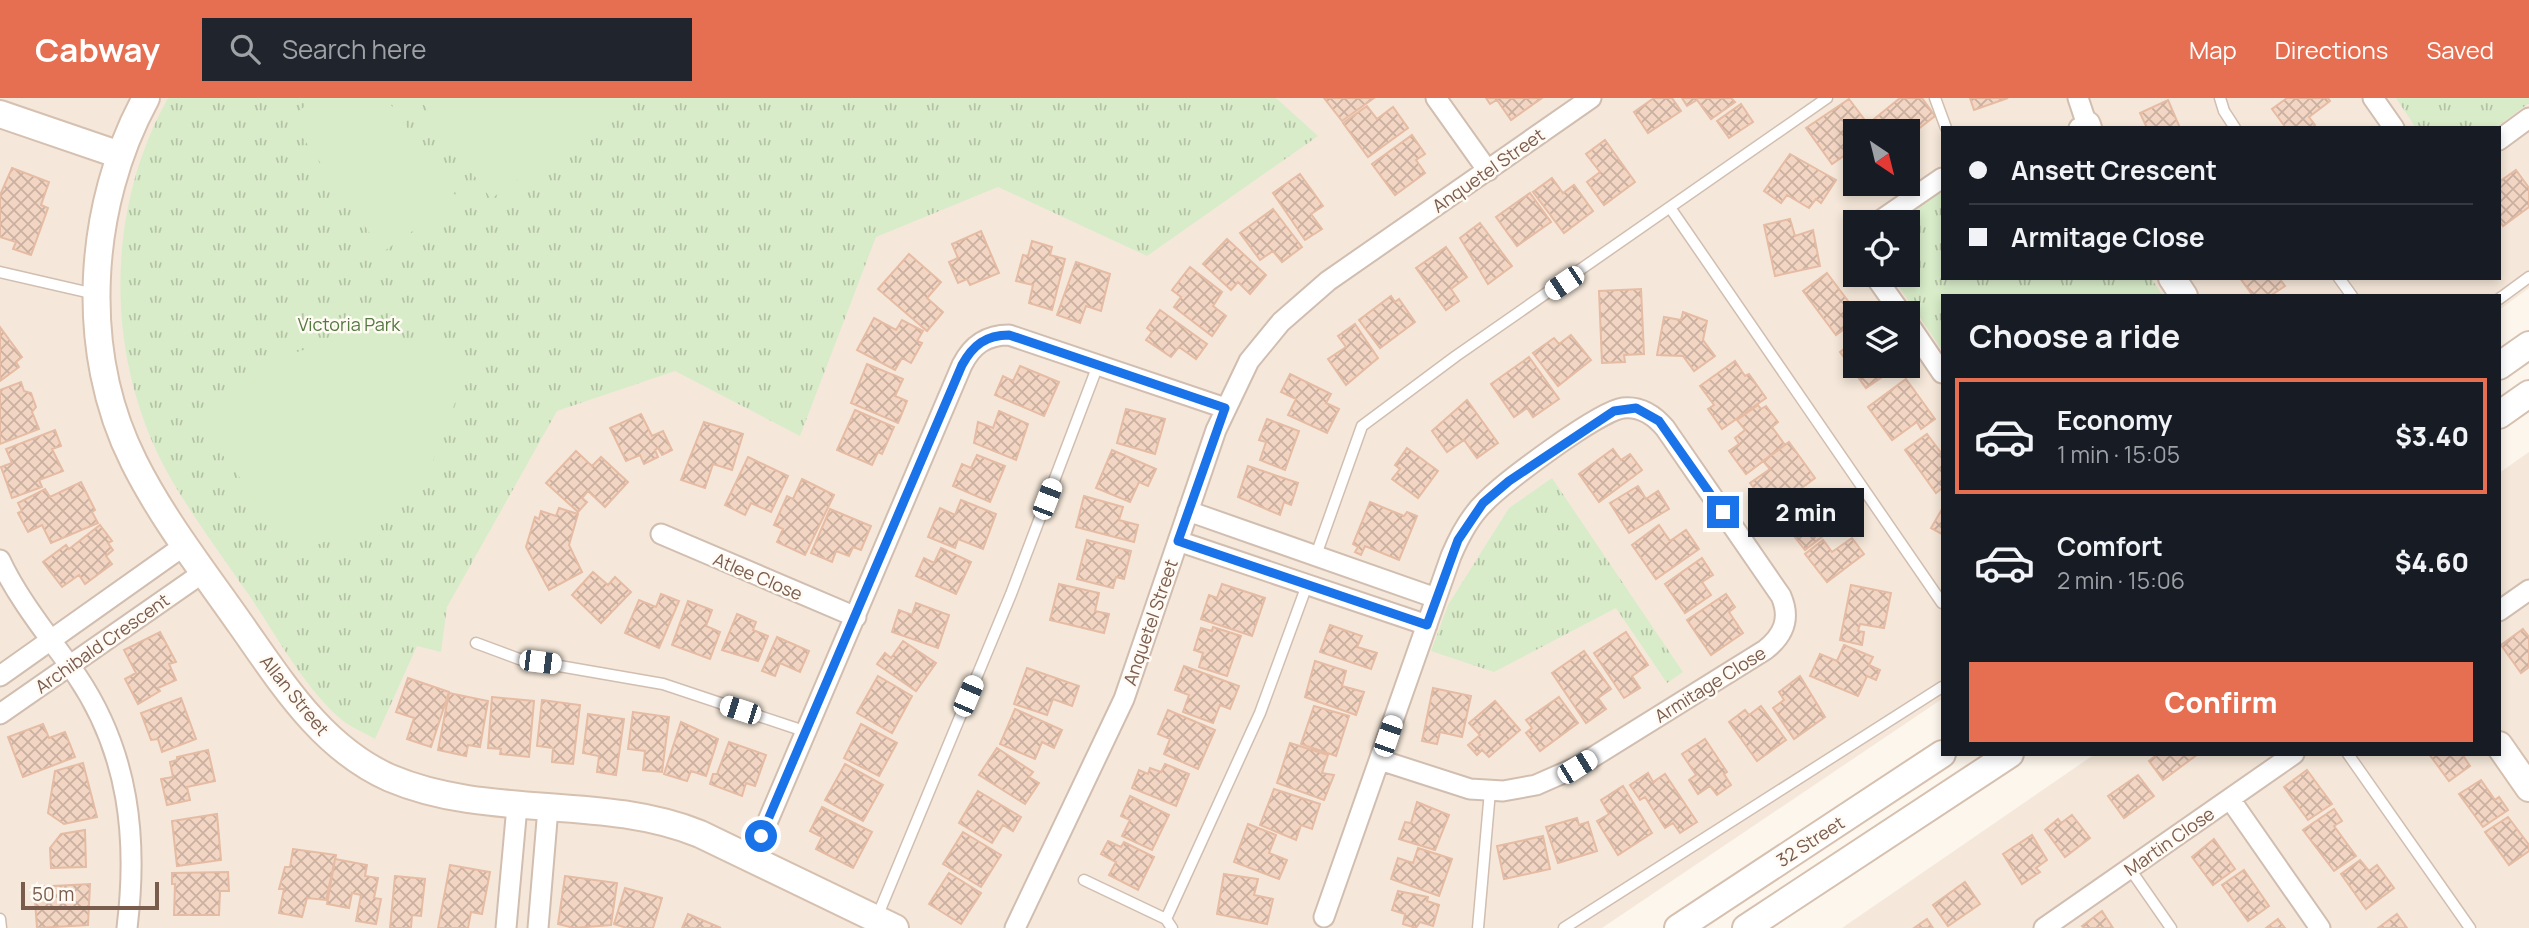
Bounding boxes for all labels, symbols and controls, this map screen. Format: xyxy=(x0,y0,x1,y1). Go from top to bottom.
search box xyxy=(202,18,692,81)
text: Cabway xyxy=(35,27,160,72)
icon: search xyxy=(226,30,264,68)
text: Search here xyxy=(282,31,427,67)
text: Map xyxy=(2189,33,2237,66)
text: Directions xyxy=(2275,33,2388,66)
text: Saved xyxy=(2426,33,2494,66)
north arrow xyxy=(1843,119,1920,196)
map controls xyxy=(1843,119,1920,378)
street label: Anquetel Street xyxy=(1427,122,1549,218)
text: Ansett Crescent xyxy=(2011,152,2217,188)
button: locate xyxy=(1843,210,1920,287)
text: Armitage Close xyxy=(2011,219,2205,255)
car xyxy=(1541,263,1588,303)
button: layers xyxy=(1843,301,1920,378)
park label: Victoria Park xyxy=(298,312,401,336)
text: Choose a ride xyxy=(1969,314,2180,358)
text: Economy xyxy=(2057,402,2172,438)
icon: car xyxy=(1973,405,2036,468)
text: $3.40 xyxy=(2395,418,2469,454)
text: 1 min · 15:05 xyxy=(2057,438,2180,470)
car xyxy=(1030,476,1065,522)
callout: 2 min xyxy=(1748,488,1863,536)
route end xyxy=(1707,496,1739,528)
text: 2 min xyxy=(1776,496,1837,528)
text: Comfort xyxy=(2057,528,2163,564)
icon: car xyxy=(1973,531,2036,594)
text: $4.60 xyxy=(2395,544,2469,580)
street label: Atlee Close xyxy=(710,546,806,606)
street label: Anquetel Street xyxy=(1117,556,1183,688)
text: 2 min · 15:06 xyxy=(2057,564,2185,596)
street label: Archibald Crescent xyxy=(30,588,174,698)
street label: Armitage Close xyxy=(1650,640,1770,728)
car xyxy=(518,649,563,675)
street label: Allan Street xyxy=(255,650,335,740)
button: Confirm xyxy=(1969,662,2473,742)
car xyxy=(951,673,986,719)
car xyxy=(717,694,764,726)
car xyxy=(1372,713,1405,759)
car xyxy=(1554,747,1601,787)
street label: Martin Close xyxy=(2119,801,2219,881)
street label: 32 Street xyxy=(1771,810,1849,872)
route start xyxy=(745,820,777,852)
scale bar xyxy=(21,879,159,911)
text: 50 m xyxy=(32,881,74,907)

